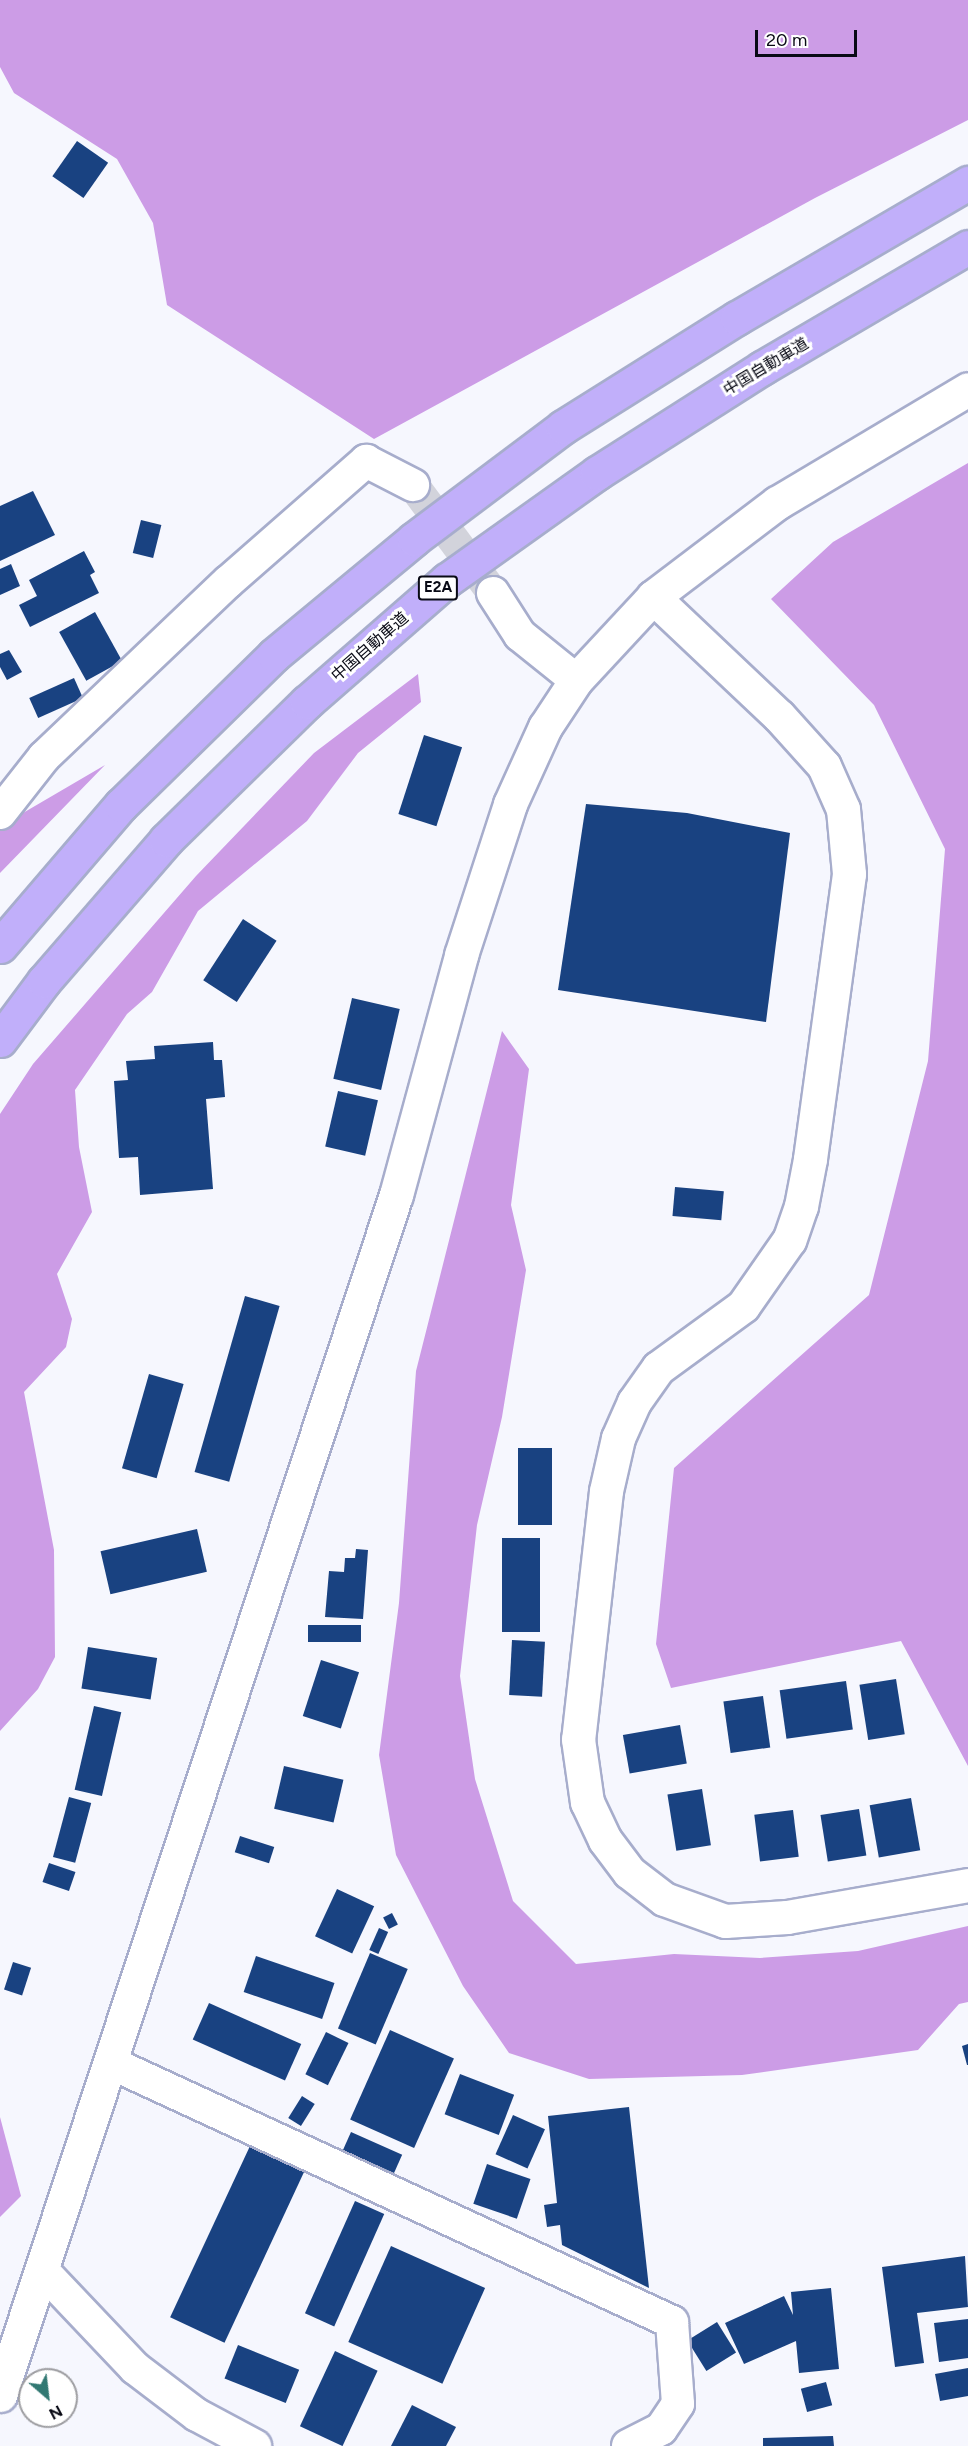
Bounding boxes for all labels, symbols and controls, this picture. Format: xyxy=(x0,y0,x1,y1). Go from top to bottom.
scale bar xyxy=(758,18,860,56)
text: 20 m xyxy=(766,29,807,51)
street label: 中国自動車道 xyxy=(720,334,812,400)
road number: E2A xyxy=(417,576,459,600)
street label: 中国自動車道 xyxy=(327,608,413,686)
north arrow xyxy=(18,2368,78,2428)
text: N xyxy=(46,2401,66,2424)

